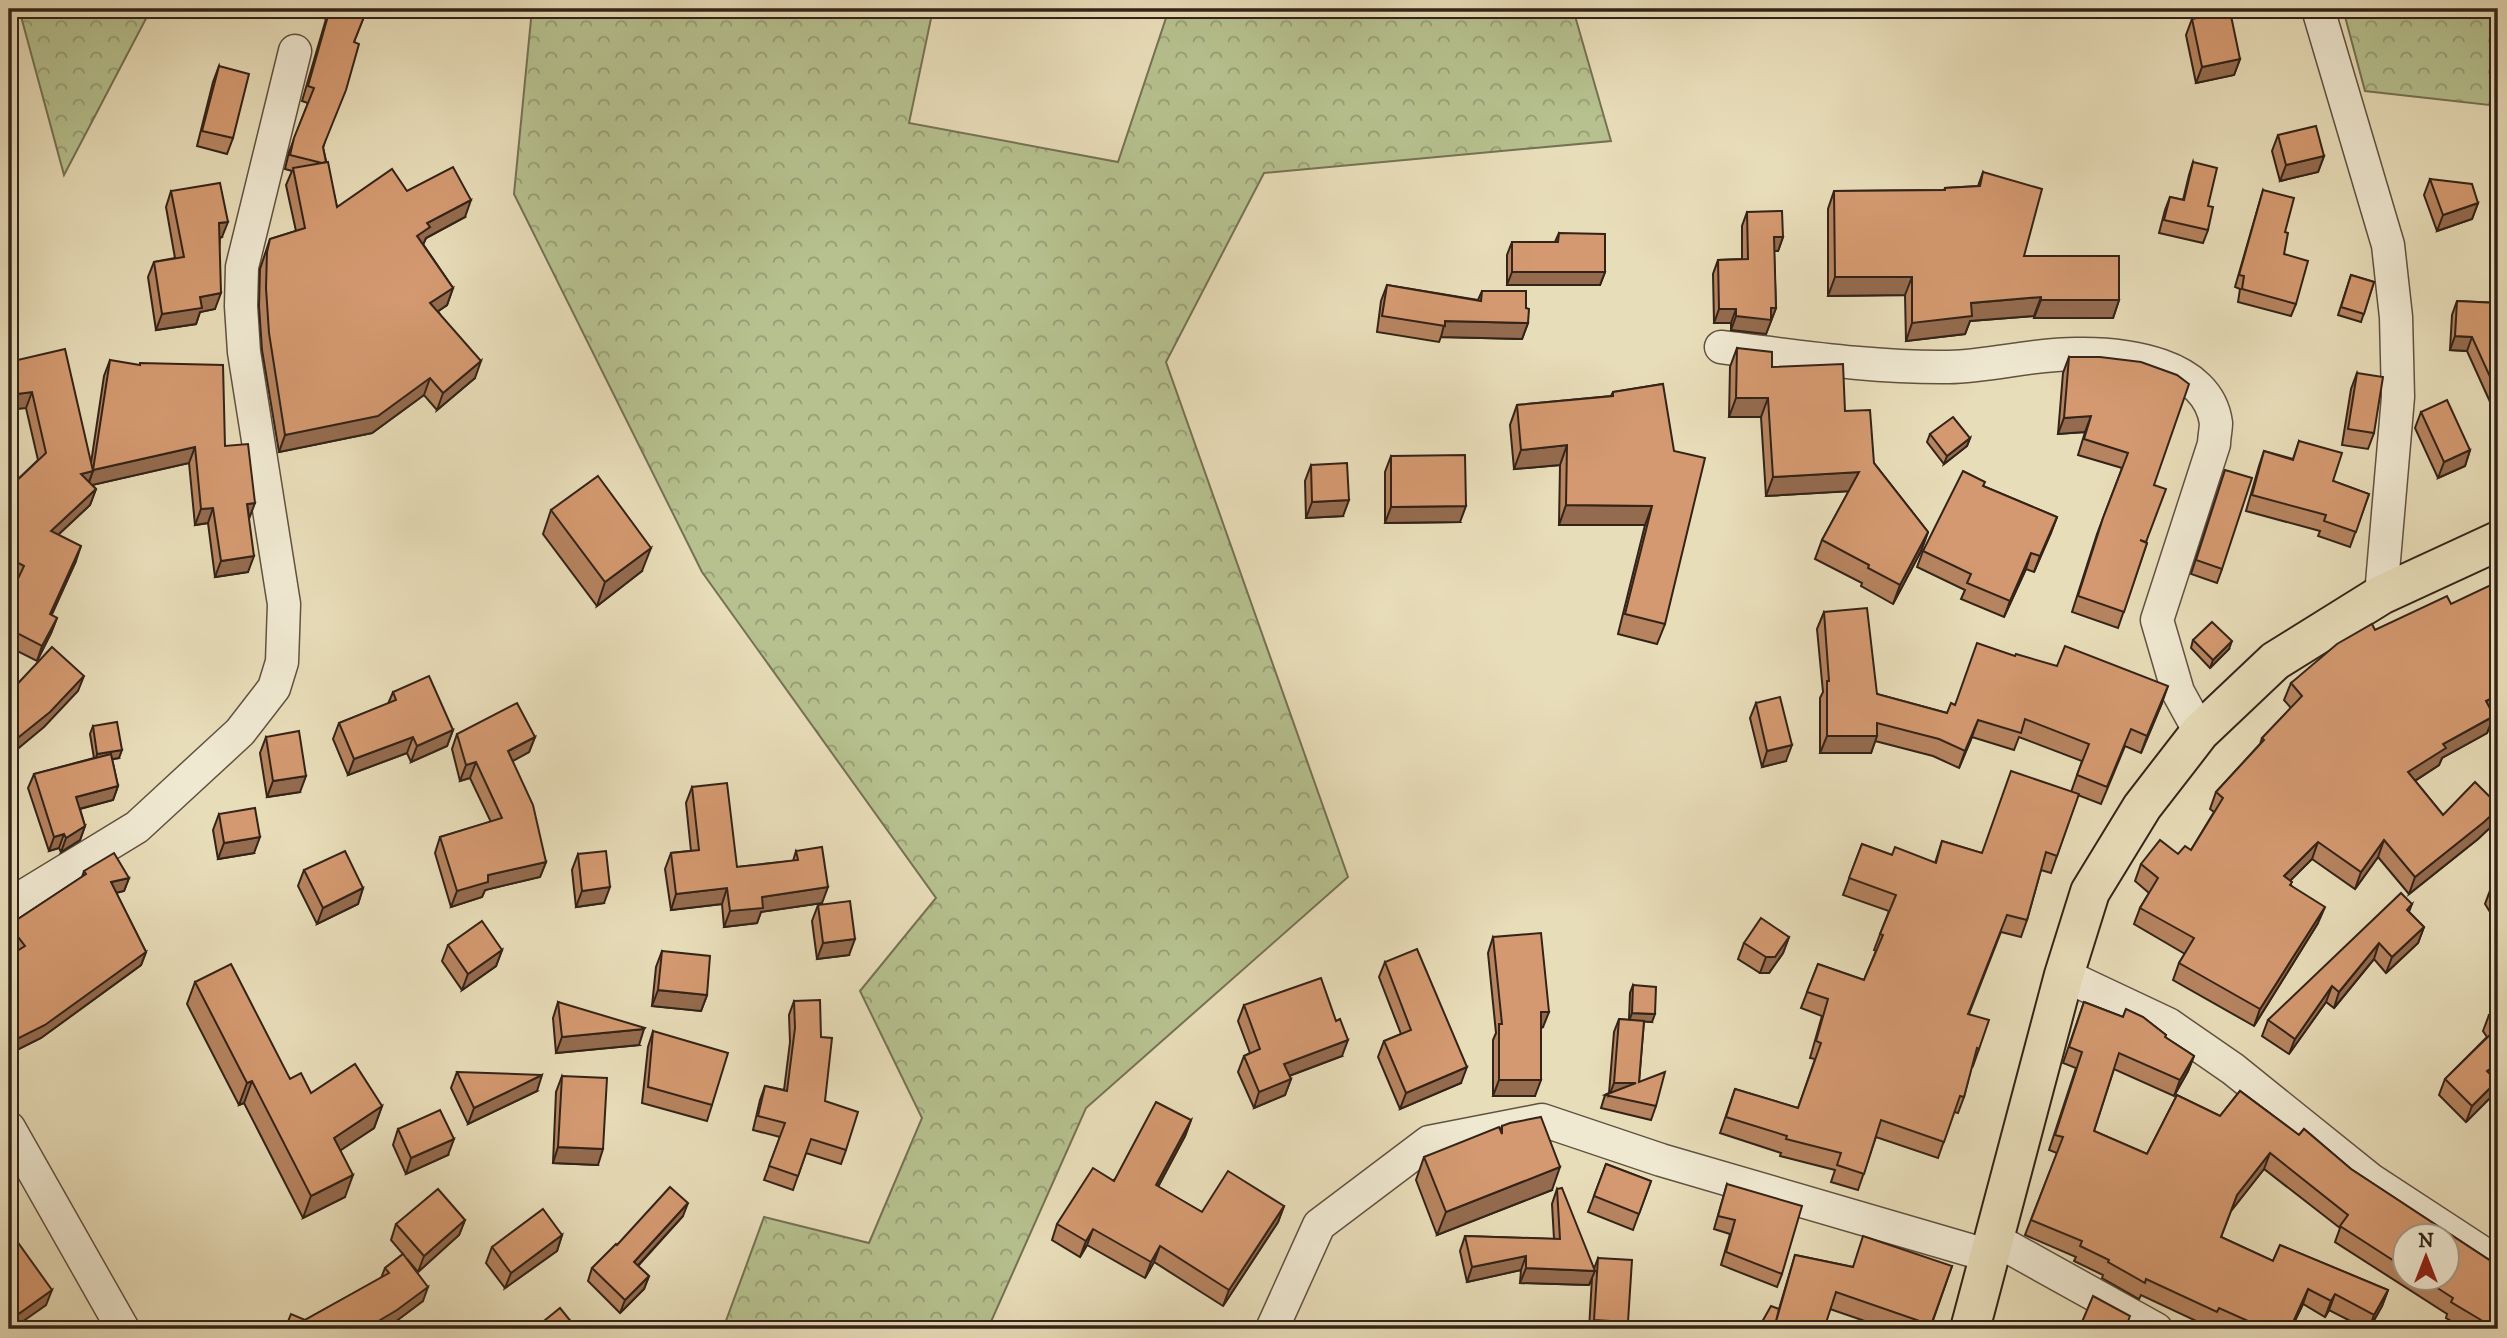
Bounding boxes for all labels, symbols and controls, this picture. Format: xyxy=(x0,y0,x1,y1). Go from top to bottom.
north arrow xyxy=(2392,1222,2462,1292)
text: N xyxy=(2418,1230,2434,1253)

